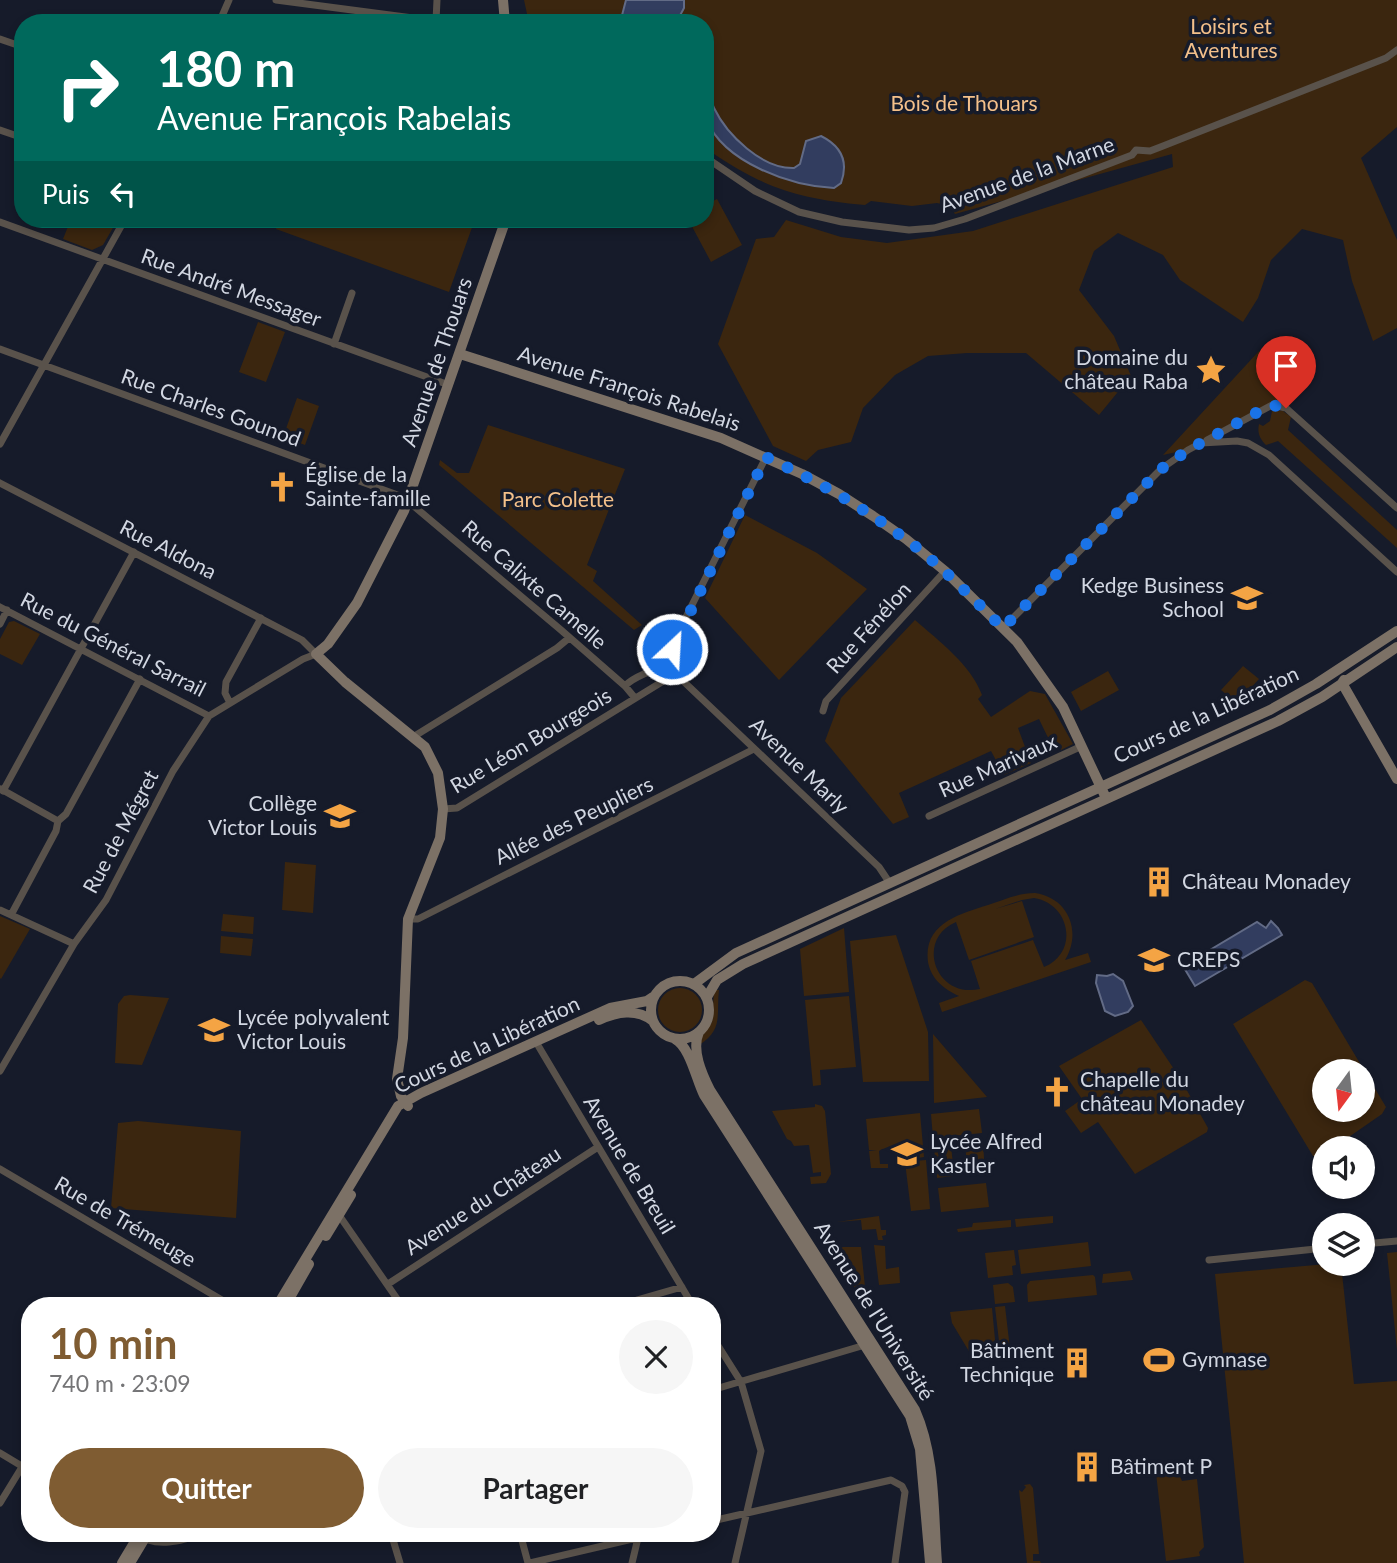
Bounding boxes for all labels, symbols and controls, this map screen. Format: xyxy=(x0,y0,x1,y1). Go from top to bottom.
park label: Loisirs et Aventures xyxy=(1184,13,1278,62)
text: 180 m xyxy=(157,39,295,97)
icon: right xyxy=(42,42,133,133)
park label: Bois de Thouars xyxy=(890,90,1038,115)
text: Avenue François Rabelais xyxy=(157,98,511,137)
street label: Avenue de la Marne xyxy=(936,130,1117,217)
icon: left xyxy=(104,175,142,213)
text: Puis xyxy=(42,178,90,210)
street label: Rue André Messager xyxy=(138,242,325,331)
street label: Avenue de Thouars xyxy=(395,274,476,449)
pin xyxy=(1256,336,1316,408)
street label: Avenue François Rabelais xyxy=(515,340,744,435)
place label: Domaine du château Raba xyxy=(1064,344,1188,393)
icon: arrive xyxy=(1267,347,1305,385)
place icon: Domaine du château Raba xyxy=(1194,353,1228,387)
street label: Rue Charles Gounod xyxy=(118,362,305,451)
place label: Église de la Sainte-famille xyxy=(305,461,431,510)
church icon: Église de la Sainte-famille xyxy=(265,470,299,504)
park label: Parc Colette xyxy=(502,486,614,511)
street label: Rue Aldona xyxy=(116,514,221,584)
street label: Rue Calixte Camelle xyxy=(458,514,612,654)
place label: Kedge Business School xyxy=(1081,572,1224,621)
street label: Rue Fénélon xyxy=(820,576,915,678)
school or university icon: Kedge Business School xyxy=(1230,581,1264,615)
street label: Rue du Général Sarrail xyxy=(17,586,210,701)
position arrow xyxy=(635,612,709,686)
street label: Cours de la Libération xyxy=(1109,660,1302,768)
street label: Rue Léon Bourgeois xyxy=(445,682,615,798)
street label: Avenue Marly xyxy=(745,711,855,818)
street label: Rue Marivaux xyxy=(935,727,1061,802)
street label: Rue de Mégret xyxy=(77,765,163,897)
street label: Allée des Peupliers xyxy=(490,770,657,869)
place label: Collège Victor Louis xyxy=(208,790,317,839)
school or university icon: Collège Victor Louis xyxy=(323,799,357,833)
building icon: Château Monadey xyxy=(1142,865,1176,899)
place label: Château Monadey xyxy=(1182,868,1351,893)
school or university icon: CREPS xyxy=(1137,943,1171,977)
place label: CREPS xyxy=(1177,946,1240,971)
street label: Cours de la Libération xyxy=(390,990,583,1098)
place label: Lycée polyvalent Victor Louis xyxy=(237,1004,390,1053)
school or university icon: Lycée polyvalent Victor Louis xyxy=(197,1013,231,1047)
north arrow xyxy=(1312,1059,1376,1122)
map controls xyxy=(1312,1059,1375,1276)
place label: Chapelle du château Monadey xyxy=(1080,1066,1245,1115)
church icon: Chapelle du château Monadey xyxy=(1040,1075,1074,1109)
street label: Avenue de Breuil xyxy=(579,1091,681,1238)
place label: Lycée Alfred Kastler xyxy=(930,1128,1043,1177)
button: sound xyxy=(1312,1136,1375,1199)
school or university icon: Lycée Alfred Kastler xyxy=(890,1137,924,1171)
street label: Avenue du Château xyxy=(400,1140,565,1259)
street label: Rue de Trémeuge xyxy=(51,1170,201,1271)
button: layers xyxy=(1312,1213,1375,1276)
street label: Avenue de l'Université xyxy=(810,1216,940,1404)
text: 10 min xyxy=(49,1318,177,1368)
button: close xyxy=(619,1320,693,1394)
place label: Bâtiment Technique xyxy=(960,1337,1054,1386)
sports icon: Gymnase xyxy=(1142,1343,1176,1377)
building icon: Bâtiment Technique xyxy=(1060,1346,1094,1380)
place label: Gymnase xyxy=(1182,1346,1267,1371)
text: 740 m · 23:09 xyxy=(49,1369,191,1397)
button: Quitter xyxy=(49,1448,364,1528)
button: Partager xyxy=(378,1448,693,1528)
building icon: Bâtiment P xyxy=(1070,1450,1104,1484)
place label: Bâtiment P xyxy=(1110,1453,1212,1478)

